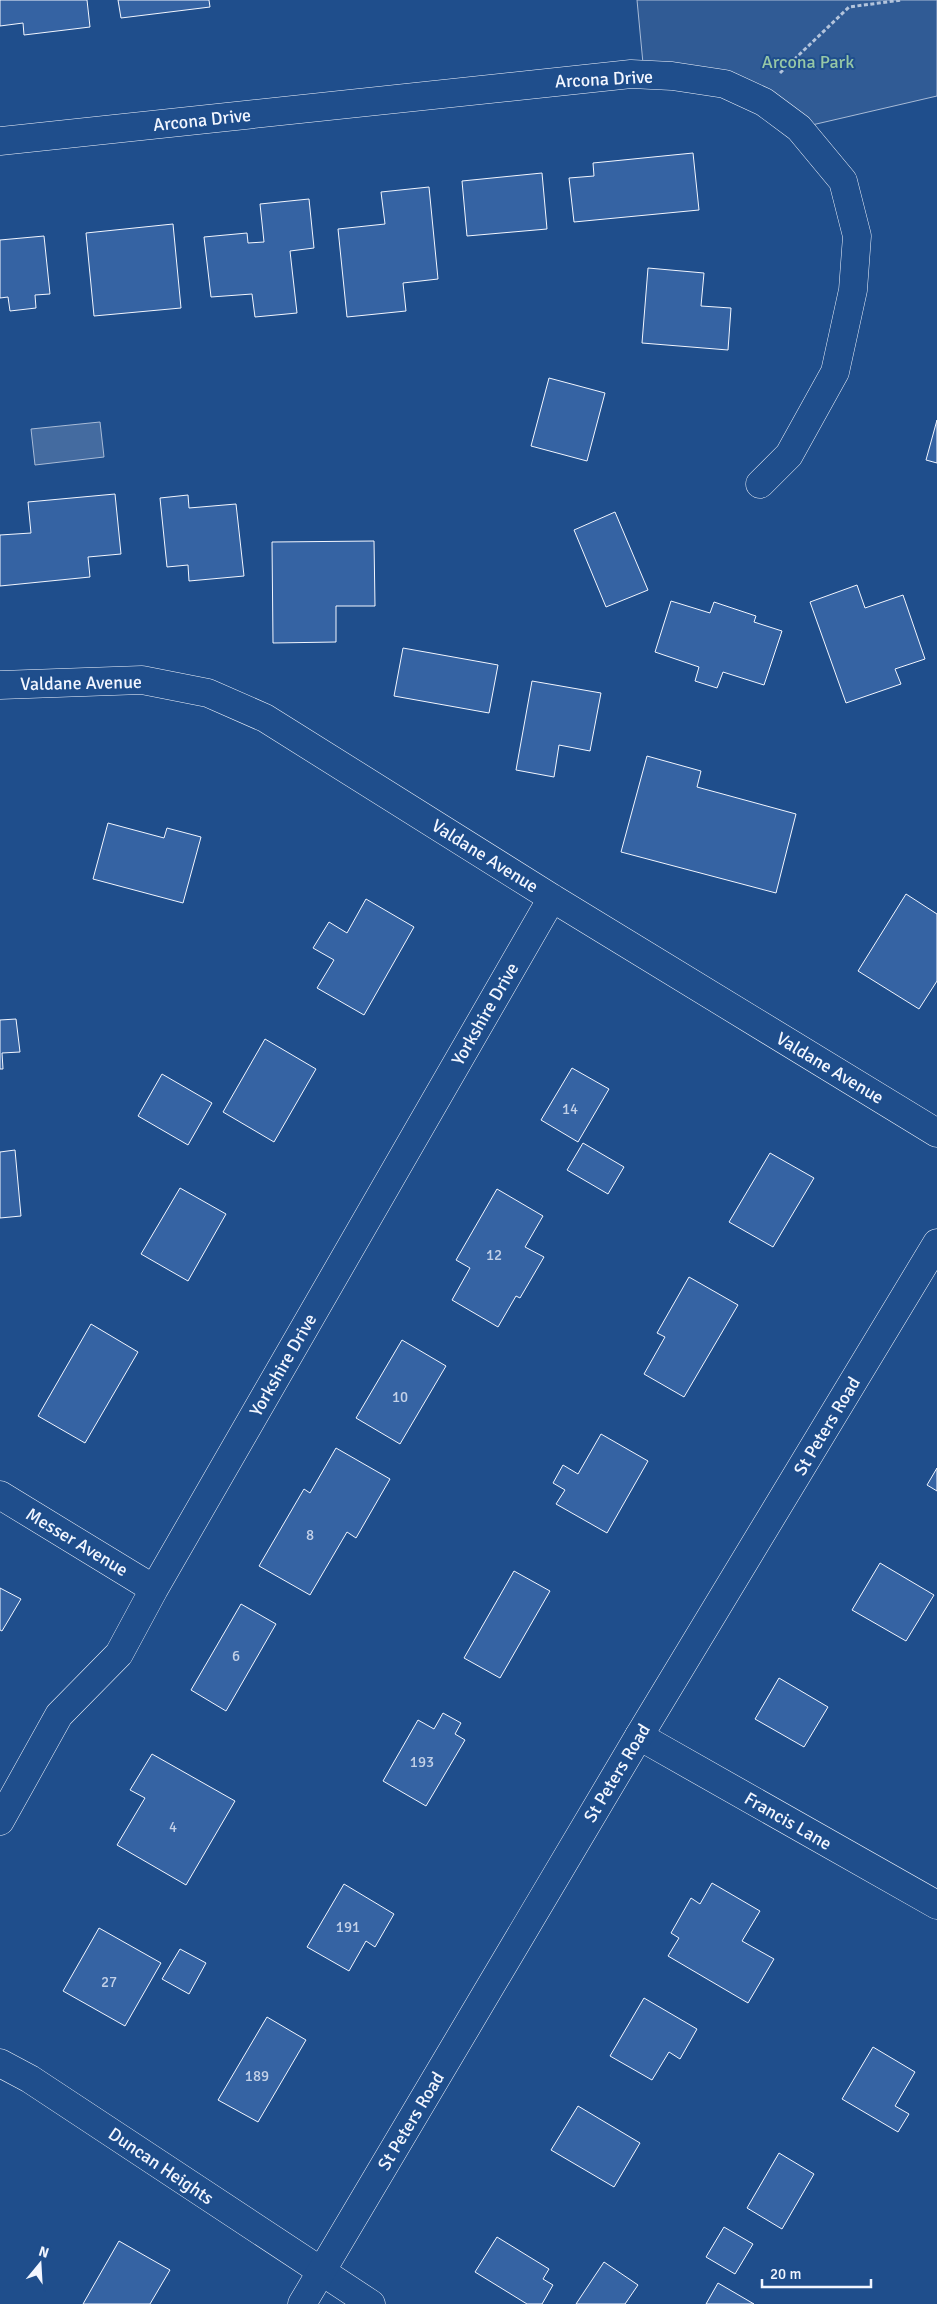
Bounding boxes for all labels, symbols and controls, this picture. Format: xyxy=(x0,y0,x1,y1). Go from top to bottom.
park label: Arcona Park xyxy=(762,51,854,73)
street label: Arcona Drive xyxy=(554,65,654,93)
street label: Arcona Drive xyxy=(152,104,252,136)
street label: Valdane Avenue xyxy=(20,671,142,695)
street label: Valdane Avenue xyxy=(428,814,542,898)
street label: Yorkshire Drive xyxy=(447,959,523,1069)
street label: Valdane Avenue xyxy=(772,1027,888,1109)
house number: 14 xyxy=(562,1100,578,1118)
house number: 12 xyxy=(486,1246,502,1264)
street label: Yorkshire Drive xyxy=(245,1310,321,1420)
street label: St Peters Road xyxy=(789,1373,865,1479)
house number: 10 xyxy=(392,1388,408,1406)
street label: Messer Avenue xyxy=(22,1503,132,1581)
house number: 8 xyxy=(306,1526,314,1544)
house number: 6 xyxy=(232,1647,240,1665)
street label: St Peters Road xyxy=(579,1720,655,1826)
house number: 193 xyxy=(410,1753,434,1771)
street label: Francis Lane xyxy=(741,1787,835,1855)
house number: 4 xyxy=(169,1818,177,1836)
house number: 191 xyxy=(336,1918,360,1936)
house number: 27 xyxy=(101,1973,117,1991)
house number: 189 xyxy=(245,2067,269,2085)
street label: St Peters Road xyxy=(373,2068,449,2174)
street label: Duncan Heights xyxy=(104,2123,218,2209)
north arrow xyxy=(15,2239,65,2289)
text: N xyxy=(37,2243,51,2262)
scale bar xyxy=(762,2256,871,2288)
text: 20 m xyxy=(770,2265,801,2283)

